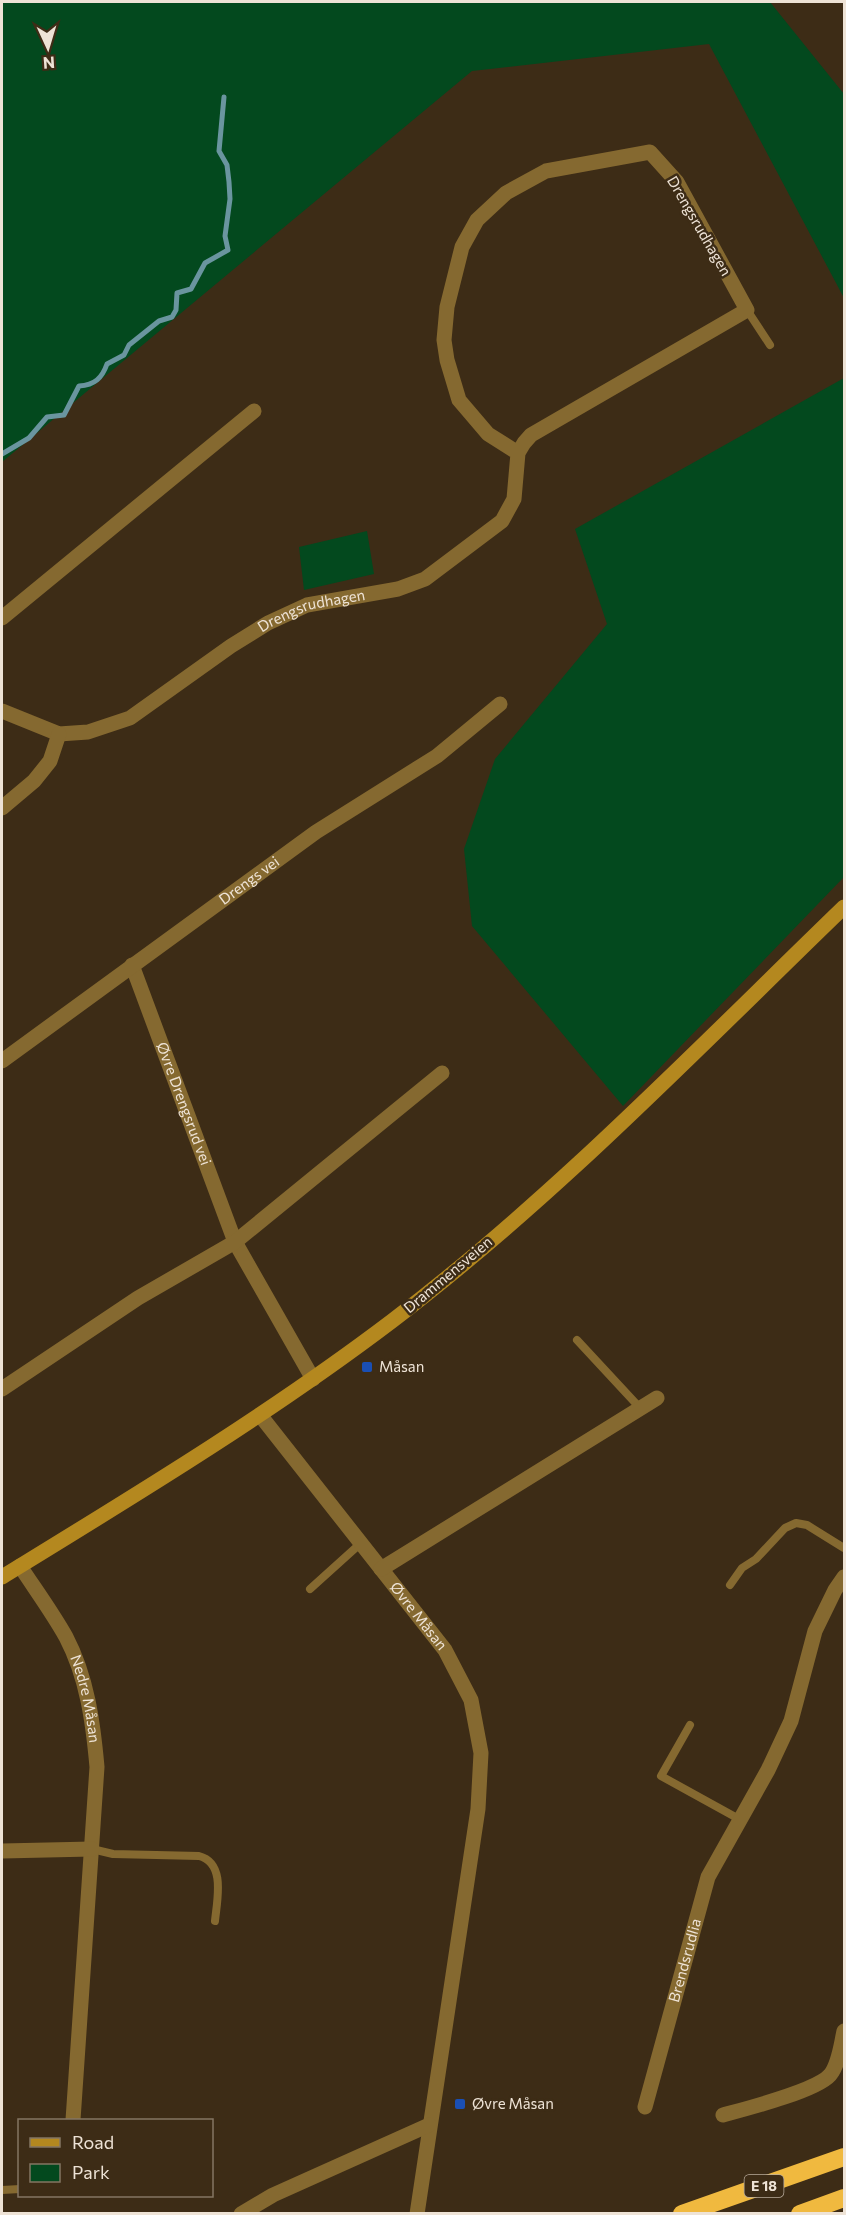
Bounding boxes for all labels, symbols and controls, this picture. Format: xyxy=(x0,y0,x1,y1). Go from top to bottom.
north arrow xyxy=(18,18,78,78)
text: N xyxy=(42,54,56,73)
street label: Drengsrudhagen xyxy=(664,172,736,279)
street label: Drengsrudhagen xyxy=(254,585,366,635)
street label: Drengs vei xyxy=(215,852,282,908)
street label: Øvre Drengsrud vei xyxy=(153,1039,216,1167)
street label: Drammensveien xyxy=(400,1232,495,1316)
place label: Måsan xyxy=(379,1357,424,1375)
marker: Måsan xyxy=(360,1360,374,1374)
street label: Øvre Måsan xyxy=(387,1578,452,1653)
street label: Nedre Måsan xyxy=(67,1652,105,1744)
street label: Brendsrudlia xyxy=(664,1916,704,2004)
place label: Øvre Måsan xyxy=(472,2094,554,2112)
marker: Øvre Måsan xyxy=(453,2097,467,2111)
legend xyxy=(18,2119,213,2197)
text: Road xyxy=(72,2131,114,2153)
text: Park xyxy=(72,2161,110,2183)
road number: E 18 xyxy=(744,2175,783,2197)

